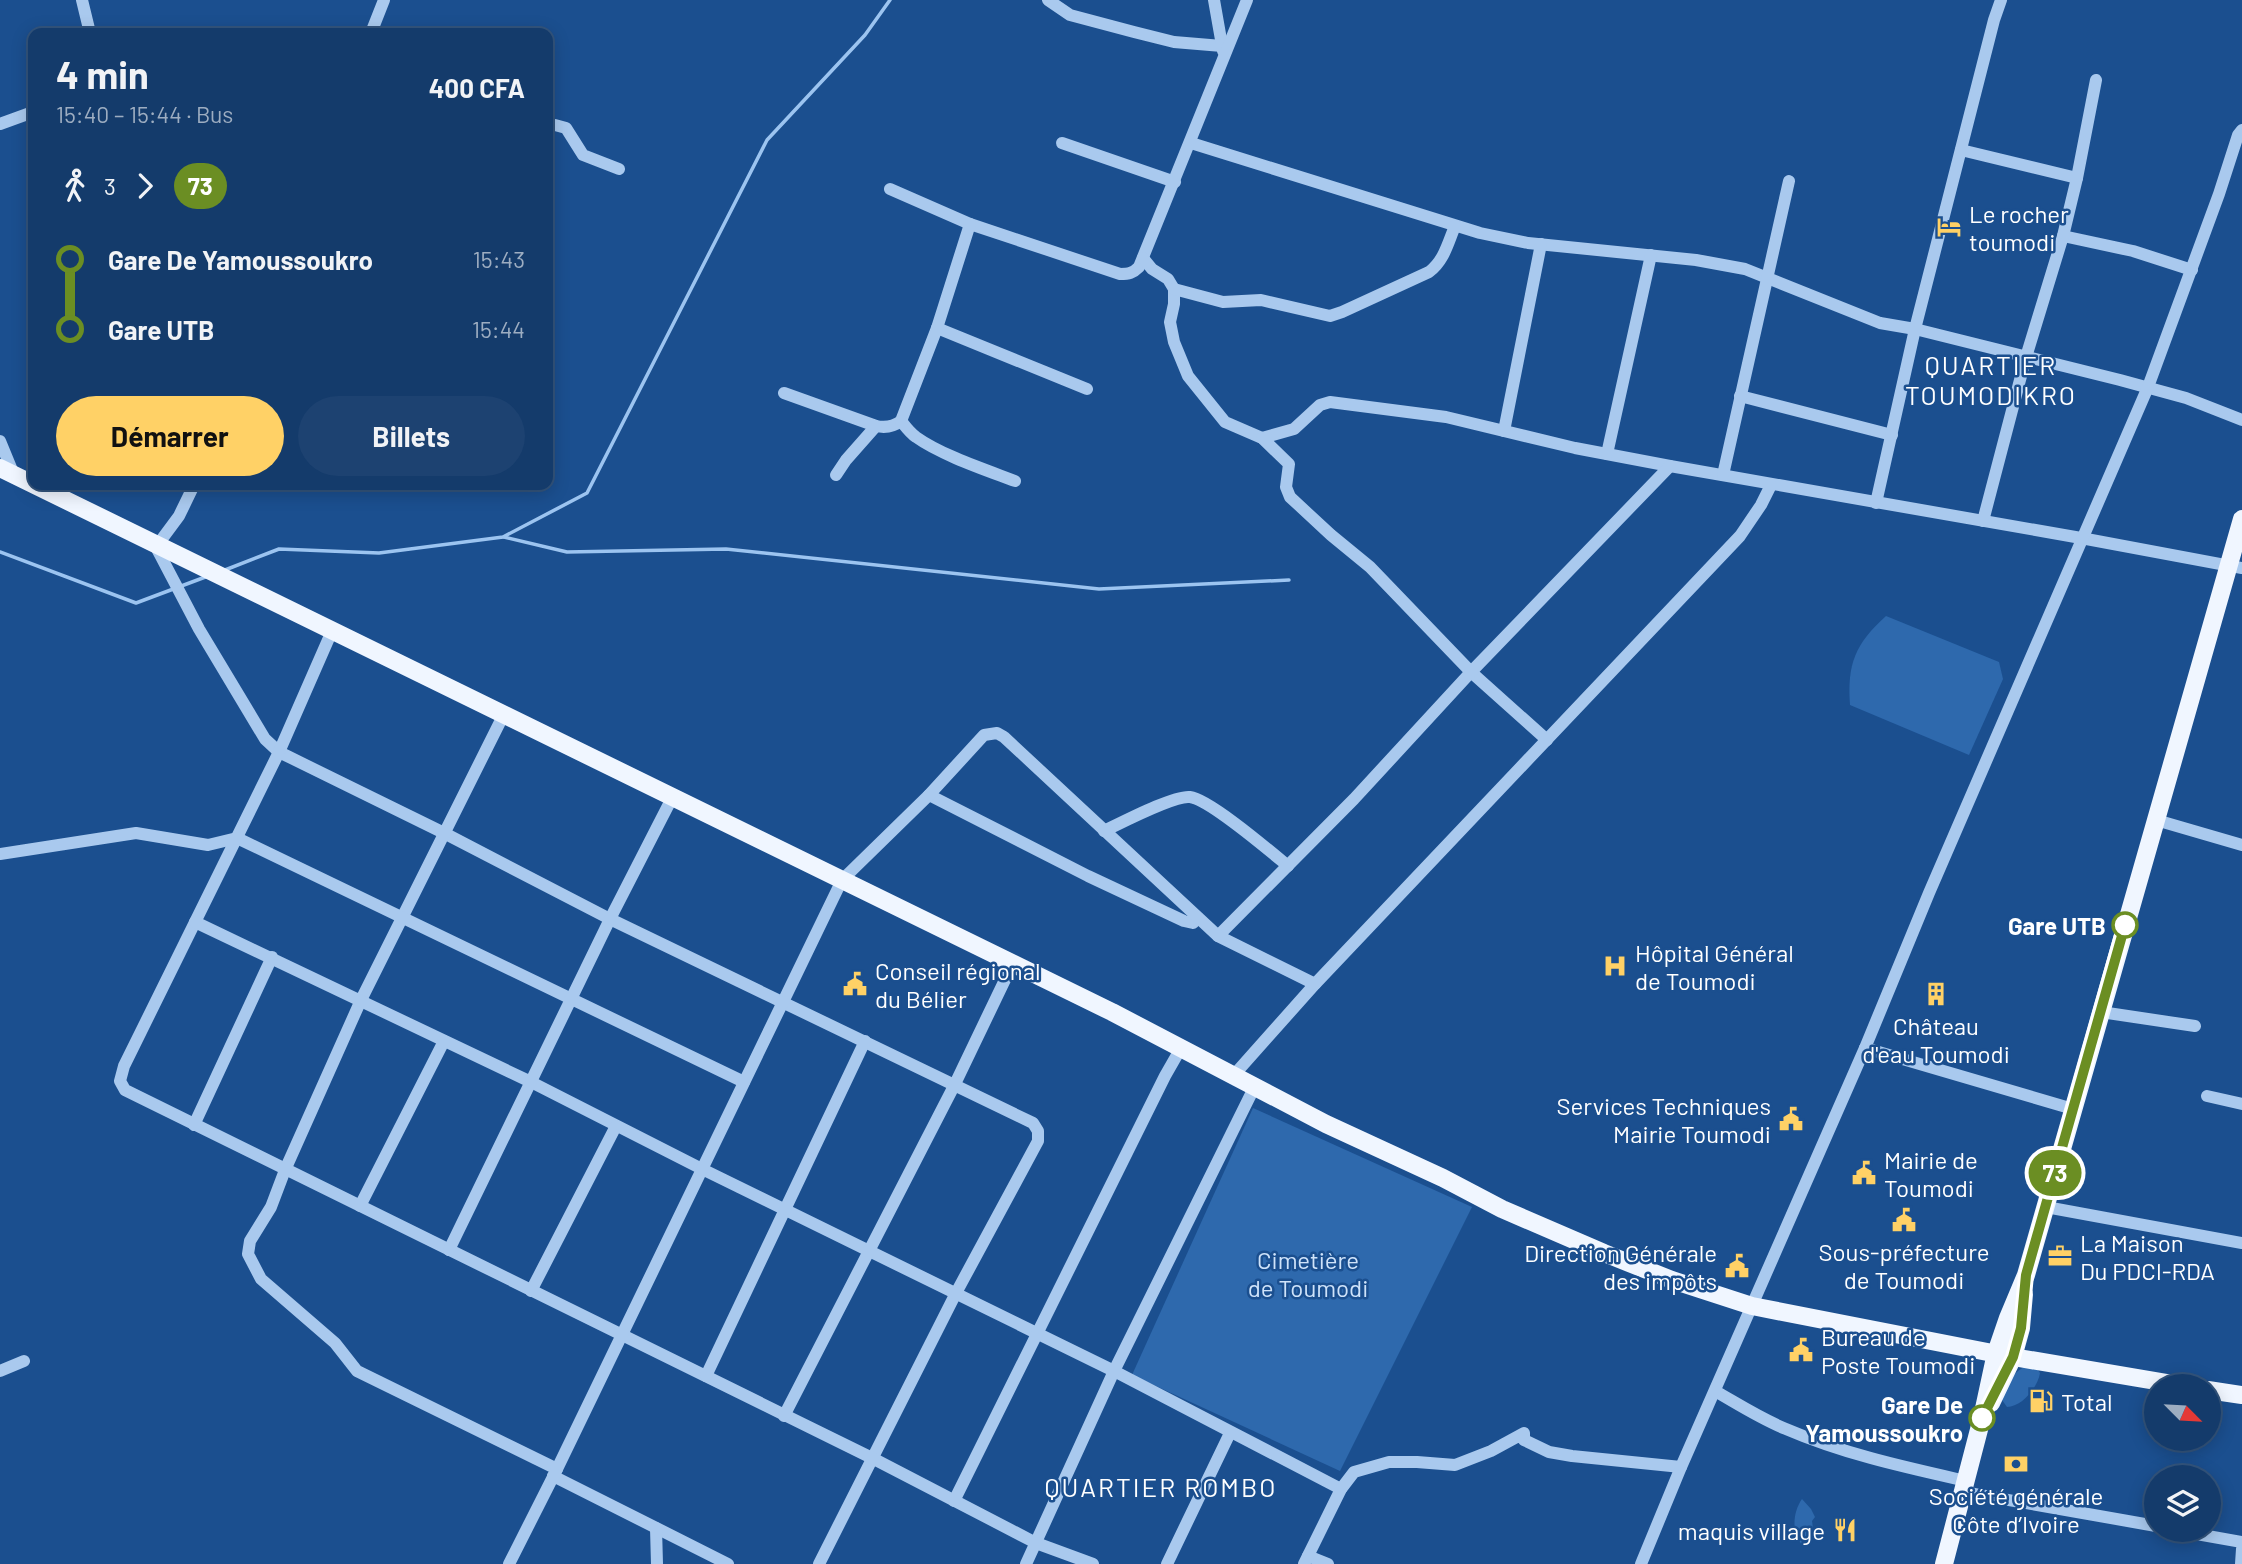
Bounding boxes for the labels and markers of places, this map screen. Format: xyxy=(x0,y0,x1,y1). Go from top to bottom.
place label: Le rocher toumodi xyxy=(1969,199,2069,256)
hotel icon: Le rocher toumodi xyxy=(1935,213,1963,241)
place label: Gare UTB xyxy=(2008,911,2106,940)
marker: Gare UTB xyxy=(2112,912,2138,938)
place label: Hôpital Général de Toumodi xyxy=(1635,938,1794,995)
hospital icon: Hôpital Général de Toumodi xyxy=(1601,952,1629,980)
place label: Conseil régional du Bélier xyxy=(875,956,1041,1013)
public building icon: Conseil régional du Bélier xyxy=(841,970,869,998)
building icon: Château d'eau Toumodi xyxy=(1922,980,1950,1008)
place label: Château d'eau Toumodi xyxy=(1862,1011,2010,1068)
place label: Services Techniques Mairie Toumodi xyxy=(1556,1091,1771,1148)
public building icon: Services Techniques Mairie Toumodi xyxy=(1777,1105,1805,1133)
place label: Mairie de Toumodi xyxy=(1884,1145,1978,1202)
public building icon: Mairie de Toumodi xyxy=(1850,1159,1878,1187)
public building icon: Sous-préfecture de Toumodi xyxy=(1890,1206,1918,1234)
place label: La Maison Du PDCI-RDA xyxy=(2080,1228,2215,1285)
place label: Sous-préfecture de Toumodi xyxy=(1818,1237,1990,1294)
place label: Direction Générale des impôts xyxy=(1524,1238,1717,1295)
office icon: La Maison Du PDCI-RDA xyxy=(2046,1242,2074,1270)
public building icon: Direction Générale des impôts xyxy=(1723,1252,1751,1280)
place label: Bureau de Poste Toumodi xyxy=(1821,1322,1975,1379)
public building icon: Bureau de Poste Toumodi xyxy=(1787,1336,1815,1364)
fuel station icon: Total xyxy=(2027,1387,2055,1415)
place label: Total xyxy=(2061,1387,2112,1416)
place label: Gare De Yamoussoukro xyxy=(1805,1390,1963,1447)
marker: Gare De Yamoussoukro xyxy=(1969,1405,1995,1431)
bank icon: Société générale Côte d’Ivoire xyxy=(2002,1450,2030,1478)
place label: Société générale Côte d’Ivoire xyxy=(1929,1481,2103,1538)
place label: maquis village xyxy=(1678,1516,1825,1545)
restaurant icon: maquis village xyxy=(1831,1516,1859,1544)

